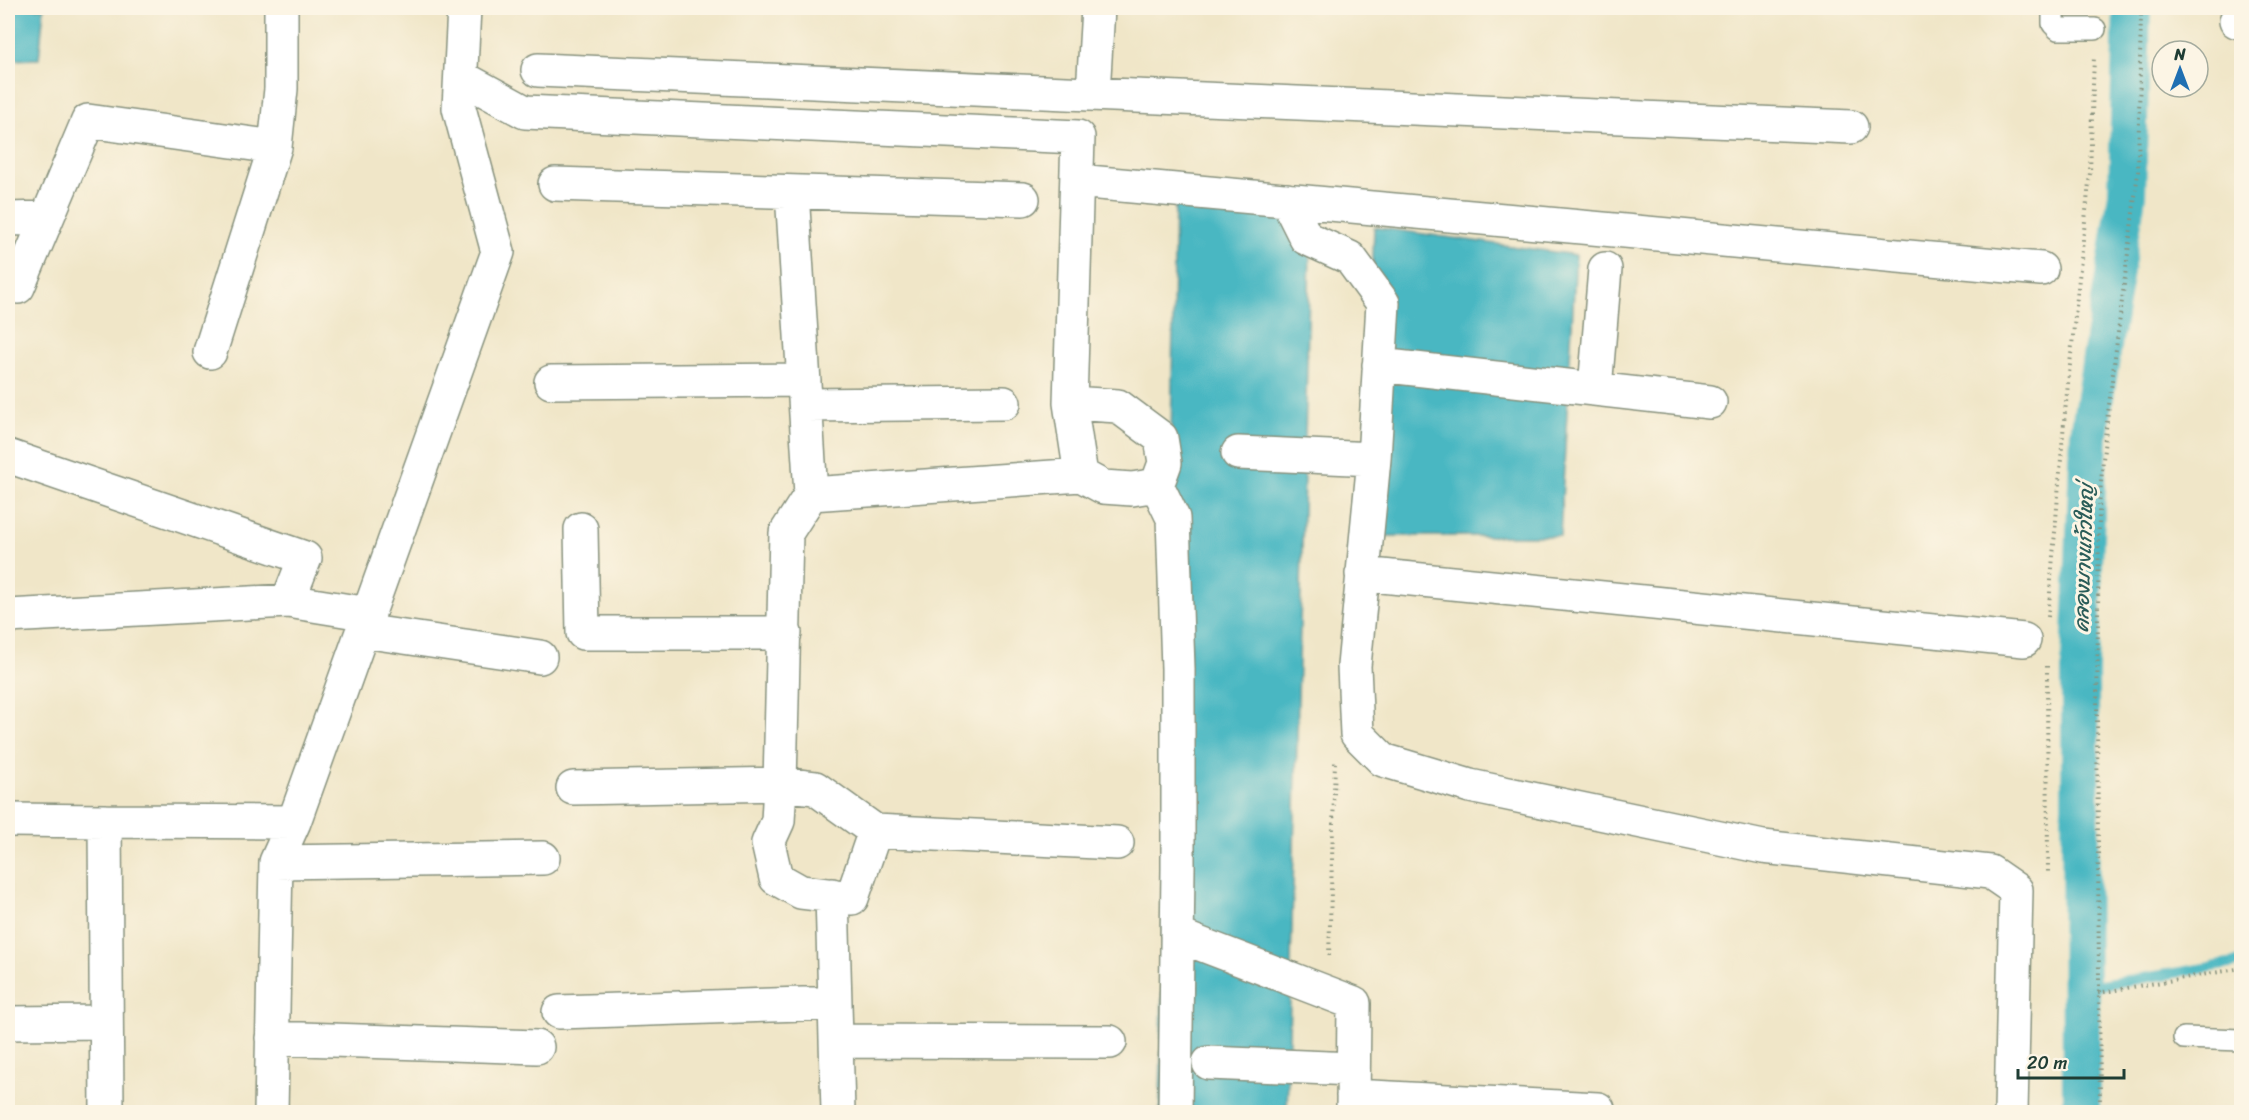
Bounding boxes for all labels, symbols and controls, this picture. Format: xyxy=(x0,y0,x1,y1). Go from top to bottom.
north arrow xyxy=(2150,39,2210,99)
text: N xyxy=(2173,40,2186,69)
water label: คลองบางแก้วใหญ่ xyxy=(2064,477,2104,633)
scale bar xyxy=(2018,1042,2124,1080)
text: 20 m xyxy=(2027,1047,2067,1079)

